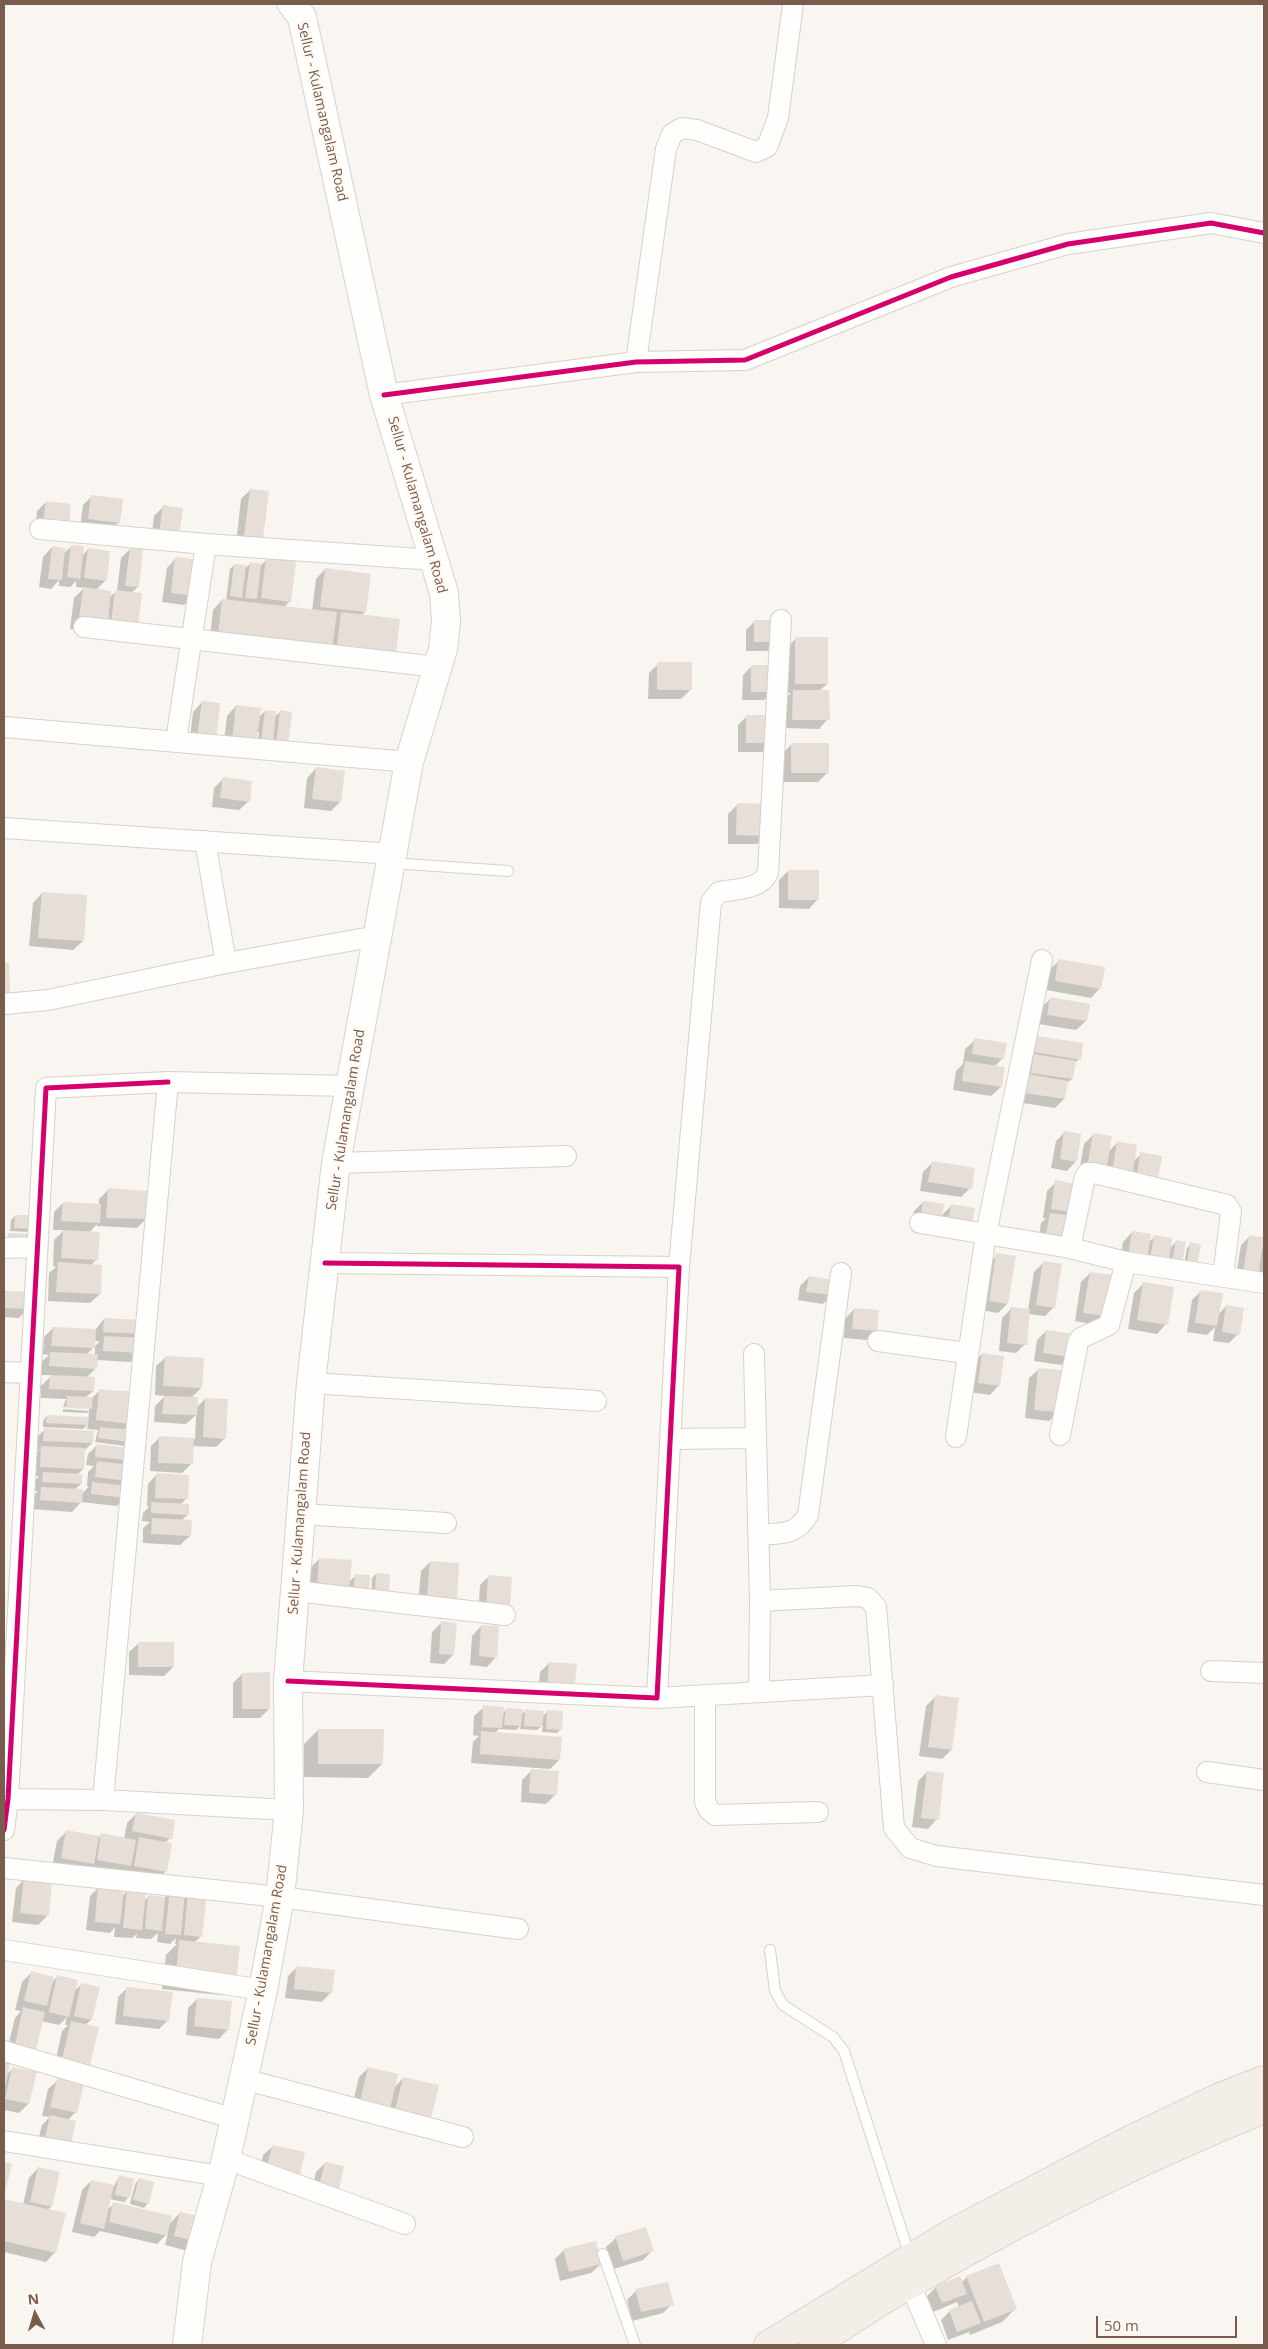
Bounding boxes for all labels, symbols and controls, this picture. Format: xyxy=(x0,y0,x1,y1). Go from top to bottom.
street label: Sellur - Kulamangalam Road xyxy=(293,21,351,203)
street label: Sellur - Kulamangalam Road xyxy=(384,415,450,595)
street label: Sellur - Kulamangalam Road xyxy=(323,1028,369,1212)
street label: Sellur - Kulamangalam Road xyxy=(285,1431,315,1615)
street label: Sellur - Kulamangalam Road xyxy=(243,1863,291,2047)
north arrow xyxy=(10,2289,60,2339)
text: N xyxy=(27,2289,40,2309)
scale bar xyxy=(1098,2306,1239,2338)
text: 50 m xyxy=(1104,2315,1139,2335)

